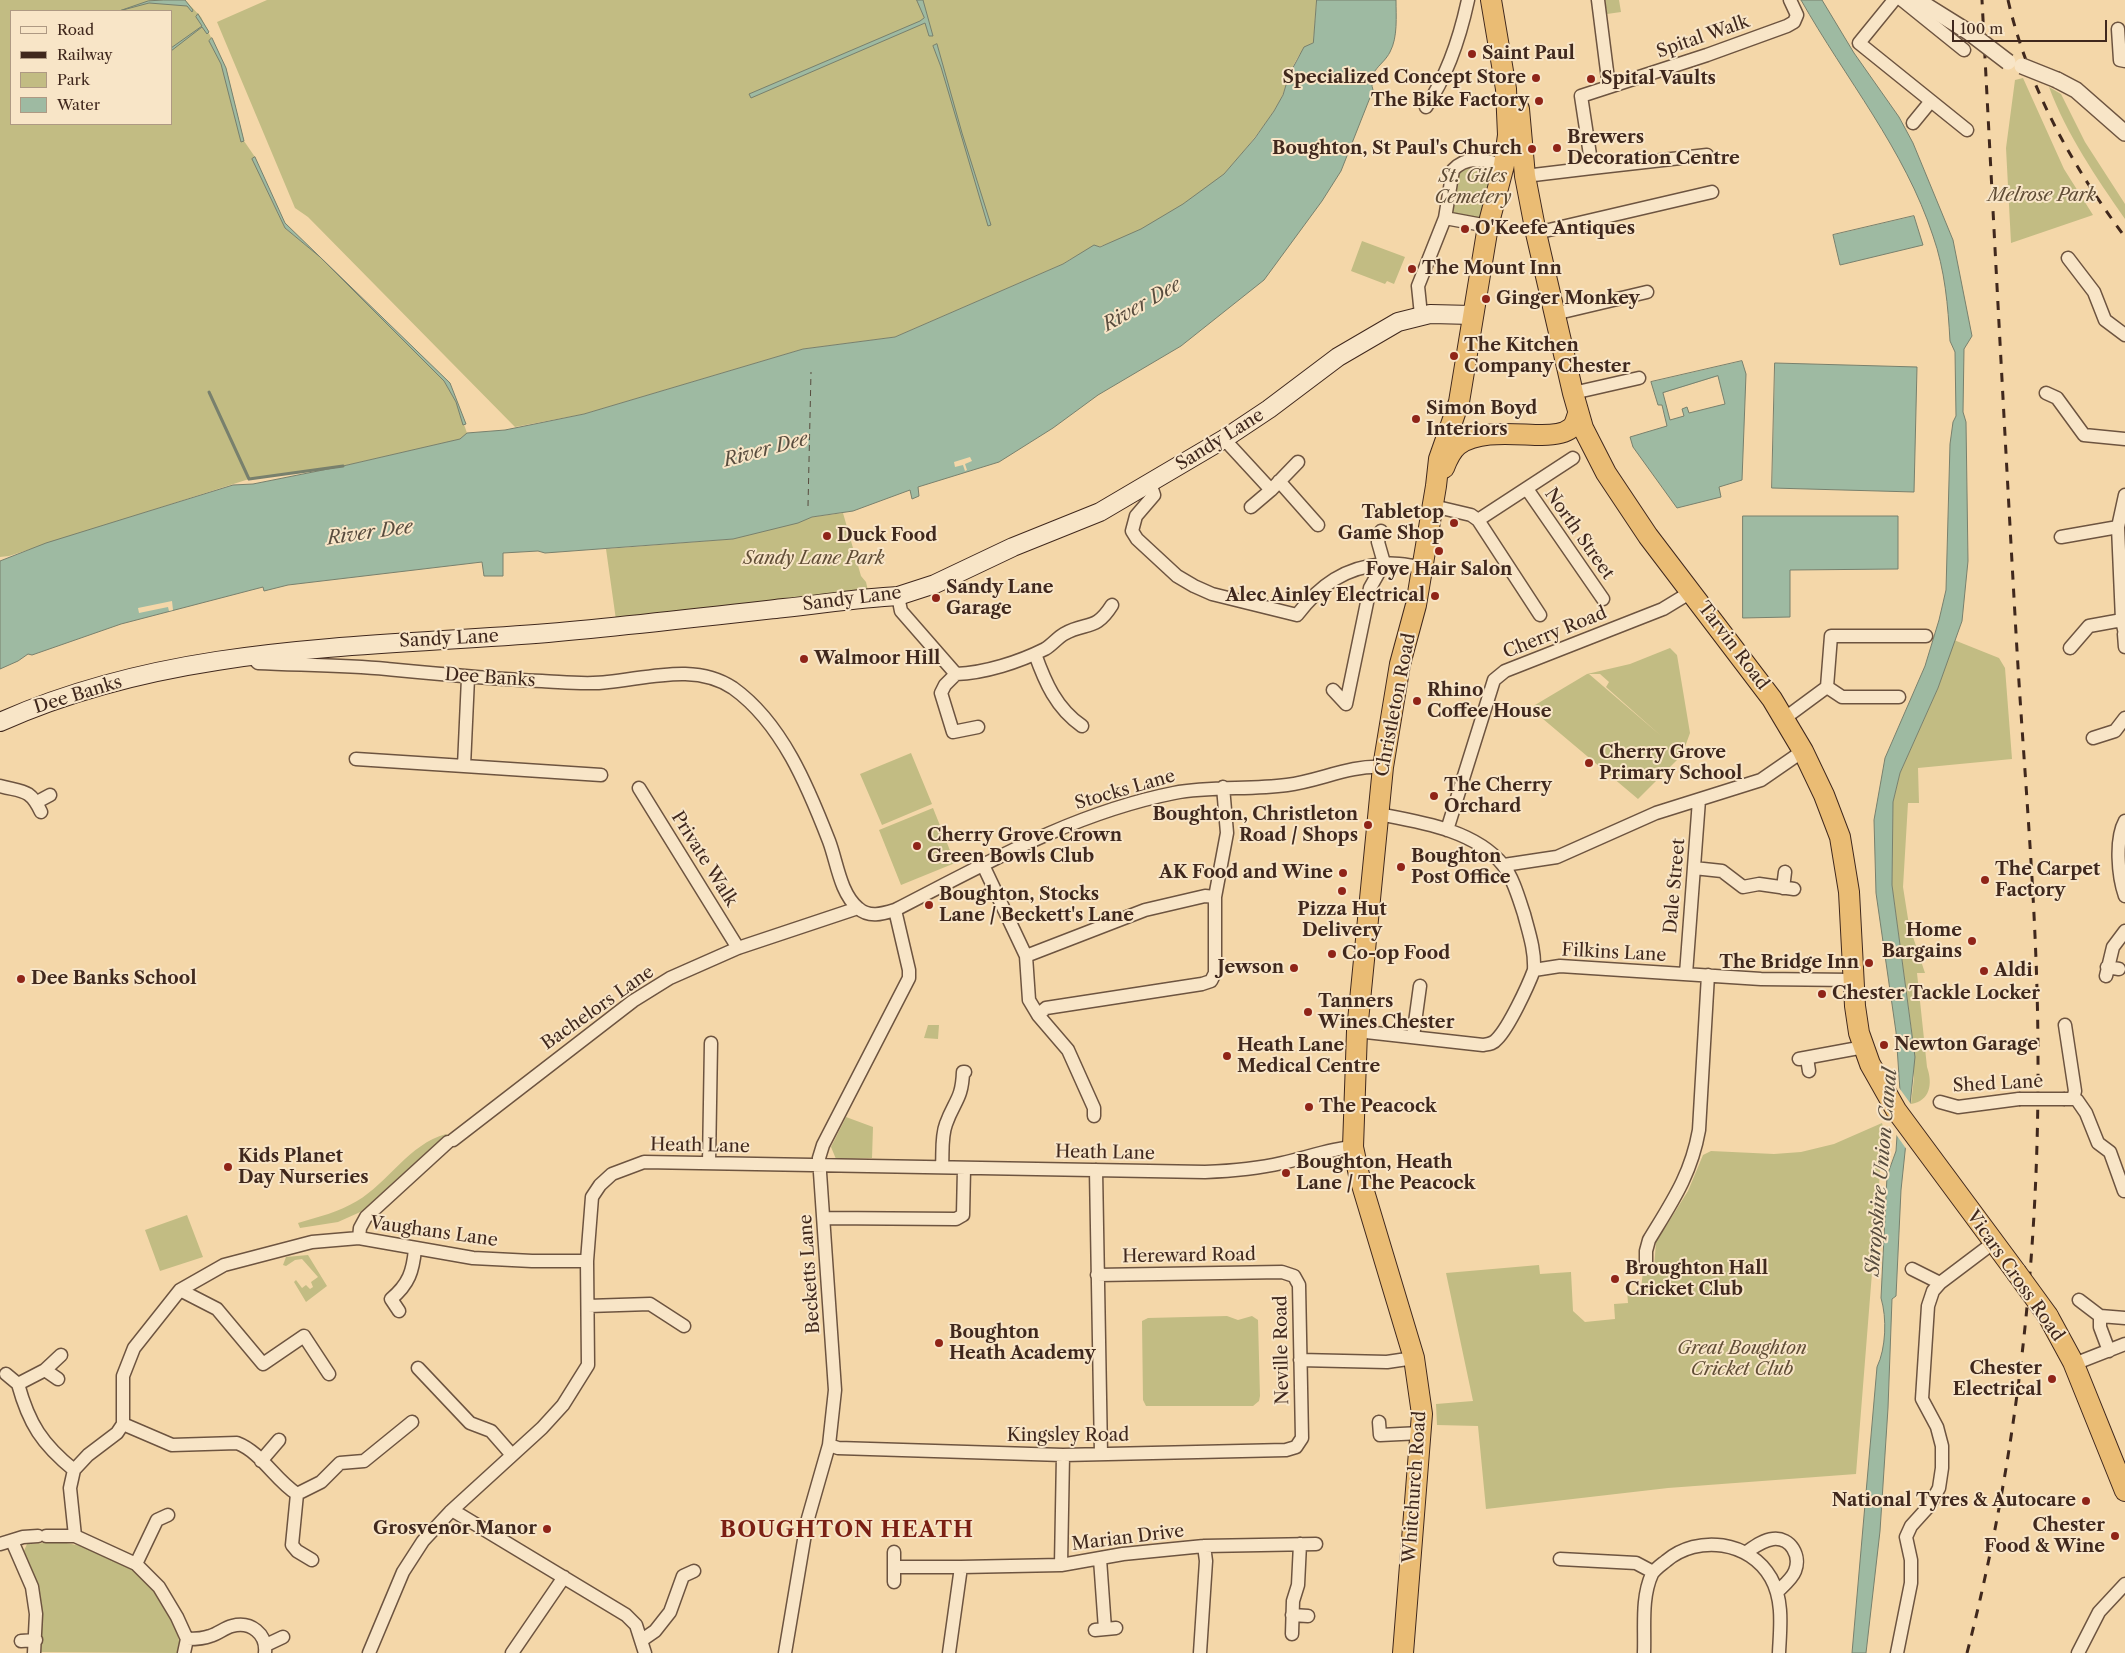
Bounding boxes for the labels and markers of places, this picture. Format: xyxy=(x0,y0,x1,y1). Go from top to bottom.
place label: Saint Paul xyxy=(1482,43,1575,65)
marker: Saint Paul xyxy=(1466,48,1478,60)
place label: Specialized Concept Store xyxy=(1283,67,1526,89)
place label: Spital Vaults xyxy=(1601,68,1716,90)
marker: Specialized Concept Store xyxy=(1530,72,1542,84)
marker: Spital Vaults xyxy=(1585,73,1597,85)
place label: The Bike Factory xyxy=(1371,90,1529,112)
marker: The Bike Factory xyxy=(1533,95,1545,107)
place label: Brewers Decoration Centre xyxy=(1567,127,1740,170)
place label: Boughton, St Paul's Church xyxy=(1272,138,1522,160)
marker: Brewers Decoration Centre xyxy=(1551,142,1563,154)
marker: Boughton, St Paul's Church xyxy=(1526,143,1538,155)
place label: O'Keefe Antiques xyxy=(1475,218,1635,240)
marker: O'Keefe Antiques xyxy=(1459,223,1471,235)
place label: The Mount Inn xyxy=(1422,258,1562,280)
marker: The Mount Inn xyxy=(1406,263,1418,275)
place label: Ginger Monkey xyxy=(1496,288,1640,310)
marker: Ginger Monkey xyxy=(1480,293,1492,305)
place label: The Kitchen Company Chester xyxy=(1464,335,1630,378)
marker: The Kitchen Company Chester xyxy=(1448,350,1460,362)
place label: Simon Boyd Interiors xyxy=(1426,398,1537,440)
marker: Simon Boyd Interiors xyxy=(1410,413,1422,425)
place label: Tabletop Game Shop xyxy=(1338,502,1444,544)
marker: Tabletop Game Shop xyxy=(1448,517,1460,529)
place label: Duck Food xyxy=(837,525,937,547)
marker: Duck Food xyxy=(821,530,833,542)
marker: Foye Hair Salon xyxy=(1433,545,1445,557)
place label: Foye Hair Salon xyxy=(1366,559,1512,581)
place label: Sandy Lane Garage xyxy=(946,577,1054,620)
place label: Alec Ainley Electrical xyxy=(1225,585,1425,607)
marker: Alec Ainley Electrical xyxy=(1429,590,1441,602)
marker: Sandy Lane Garage xyxy=(930,592,942,604)
place label: Walmoor Hill xyxy=(814,648,940,670)
marker: Walmoor Hill xyxy=(798,653,810,665)
place label: Rhino Coffee House xyxy=(1427,680,1551,722)
marker: Rhino Coffee House xyxy=(1411,695,1423,707)
place label: Cherry Grove Primary School xyxy=(1599,742,1742,784)
marker: Cherry Grove Primary School xyxy=(1583,757,1595,769)
place label: The Cherry Orchard xyxy=(1444,775,1552,818)
marker: The Cherry Orchard xyxy=(1428,790,1440,802)
place label: Boughton, Christleton Road / Shops xyxy=(1152,804,1358,846)
marker: Boughton, Christleton Road / Shops xyxy=(1362,819,1374,831)
place label: Cherry Grove Crown Green Bowls Club xyxy=(927,825,1122,868)
marker: Cherry Grove Crown Green Bowls Club xyxy=(911,840,923,852)
place label: Boughton Post Office xyxy=(1411,846,1511,889)
place label: The Carpet Factory xyxy=(1995,859,2100,902)
marker: Boughton Post Office xyxy=(1395,861,1407,873)
place label: AK Food and Wine xyxy=(1159,862,1333,884)
marker: AK Food and Wine xyxy=(1337,867,1349,879)
marker: The Carpet Factory xyxy=(1979,874,1991,886)
place label: Boughton, Stocks Lane / Beckett's Lane xyxy=(939,884,1134,926)
marker: Pizza Hut Delivery xyxy=(1336,885,1348,897)
marker: Boughton, Stocks Lane / Beckett's Lane xyxy=(923,899,935,911)
place label: Pizza Hut Delivery xyxy=(1297,899,1387,942)
place label: Home Bargains xyxy=(1882,920,1962,962)
marker: Home Bargains xyxy=(1966,935,1978,947)
place label: Co-op Food xyxy=(1342,943,1450,965)
marker: Co-op Food xyxy=(1326,948,1338,960)
place label: The Bridge Inn xyxy=(1719,952,1859,974)
place label: Jewson xyxy=(1218,957,1284,979)
marker: The Bridge Inn xyxy=(1863,957,1875,969)
place label: Aldi xyxy=(1994,960,2033,982)
marker: Jewson xyxy=(1288,962,1300,974)
marker: Aldi xyxy=(1978,965,1990,977)
place label: Dee Banks School xyxy=(31,968,197,990)
marker: Dee Banks School xyxy=(15,973,27,985)
place label: Chester Tackle Locker xyxy=(1832,983,2040,1005)
marker: Chester Tackle Locker xyxy=(1816,988,1828,1000)
place label: Tanners Wines Chester xyxy=(1318,991,1454,1034)
marker: Tanners Wines Chester xyxy=(1302,1006,1314,1018)
place label: Newton Garage xyxy=(1894,1034,2038,1056)
place label: Heath Lane Medical Centre xyxy=(1237,1035,1380,1078)
marker: Newton Garage xyxy=(1878,1039,1890,1051)
marker: Heath Lane Medical Centre xyxy=(1221,1050,1233,1062)
place label: The Peacock xyxy=(1319,1096,1437,1118)
marker: The Peacock xyxy=(1303,1101,1315,1113)
place label: Kids Planet Day Nurseries xyxy=(238,1146,369,1188)
place label: Boughton, Heath Lane / The Peacock xyxy=(1296,1152,1475,1194)
marker: Kids Planet Day Nurseries xyxy=(222,1161,234,1173)
marker: Boughton, Heath Lane / The Peacock xyxy=(1280,1167,1292,1179)
place label: Broughton Hall Cricket Club xyxy=(1625,1258,1768,1300)
marker: Broughton Hall Cricket Club xyxy=(1609,1273,1621,1285)
place label: Boughton Heath Academy xyxy=(949,1322,1096,1365)
marker: Boughton Heath Academy xyxy=(933,1337,945,1349)
place label: Chester Electrical xyxy=(1953,1358,2042,1400)
marker: Chester Electrical xyxy=(2046,1373,2058,1385)
place label: National Tyres & Autocare xyxy=(1832,1490,2076,1512)
marker: National Tyres & Autocare xyxy=(2080,1495,2092,1507)
place label: Chester Food & Wine xyxy=(1984,1515,2105,1558)
place label: Grosvenor Manor xyxy=(373,1518,537,1540)
marker: Grosvenor Manor xyxy=(541,1523,553,1535)
marker: Chester Food & Wine xyxy=(2109,1530,2121,1542)

